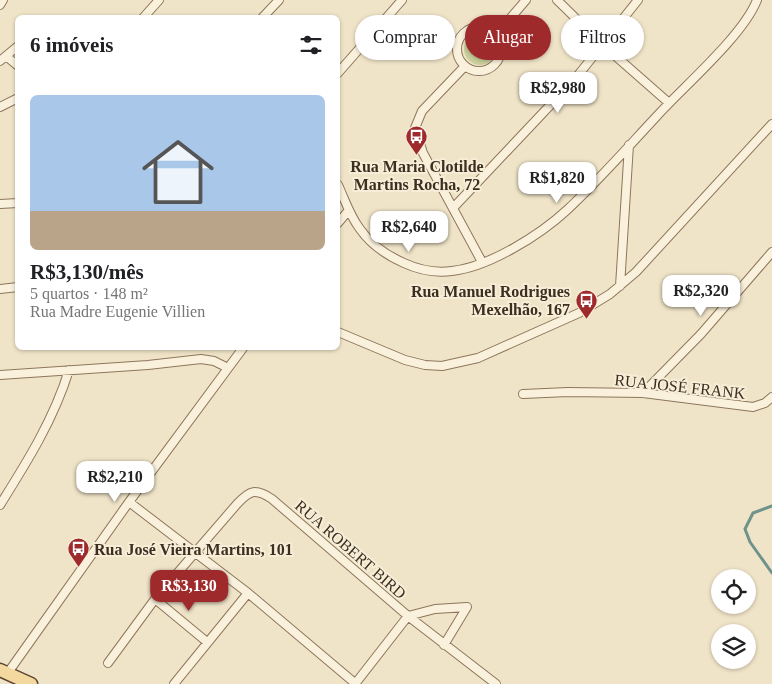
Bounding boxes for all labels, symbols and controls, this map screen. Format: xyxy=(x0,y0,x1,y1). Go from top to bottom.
chip: Comprar xyxy=(355,15,455,60)
chip: Alugar xyxy=(465,15,551,60)
chip: Filtros xyxy=(561,15,644,60)
icon: filters xyxy=(297,31,325,59)
text: 6 imóveis xyxy=(30,33,113,57)
pin: R$2,980 xyxy=(512,72,604,114)
text: R$2,980 xyxy=(530,79,586,96)
bus stop icon: Rua Maria Clotilde Martins Rocha, 72 xyxy=(405,125,429,156)
icon: home xyxy=(133,127,223,217)
place label: Rua Maria Clotilde Martins Rocha, 72 xyxy=(350,158,484,193)
pin: R$1,820 xyxy=(511,162,603,204)
text: R$1,820 xyxy=(529,169,585,186)
pin: R$2,640 xyxy=(363,210,455,253)
text: R$2,640 xyxy=(381,218,437,235)
text: R$3,130/mês xyxy=(30,260,144,284)
pin: R$2,320 xyxy=(655,274,747,317)
text: R$2,320 xyxy=(673,282,729,299)
place label: Rua Manuel Rodrigues Mexelhão, 167 xyxy=(411,283,570,318)
text: 5 quartos · 148 m² xyxy=(30,285,148,302)
bus stop icon: Rua Manuel Rodrigues Mexelhão, 167 xyxy=(574,288,598,319)
text: Rua Madre Eugenie Villien xyxy=(30,303,205,320)
street label: RUA JOSÉ FRANK xyxy=(614,370,747,402)
pin: R$2,210 xyxy=(69,460,161,503)
text: R$2,210 xyxy=(87,468,143,485)
street label: RUA ROBERT BIRD xyxy=(292,497,409,602)
bus stop icon: Rua José Vieira Martins, 101 xyxy=(66,537,90,568)
place label: Rua José Vieira Martins, 101 xyxy=(94,541,293,558)
map controls xyxy=(711,569,756,669)
button: locate xyxy=(711,569,756,614)
pin: R$3,130 xyxy=(143,570,235,612)
text: R$3,130 xyxy=(161,577,217,594)
button: layers xyxy=(711,624,756,669)

